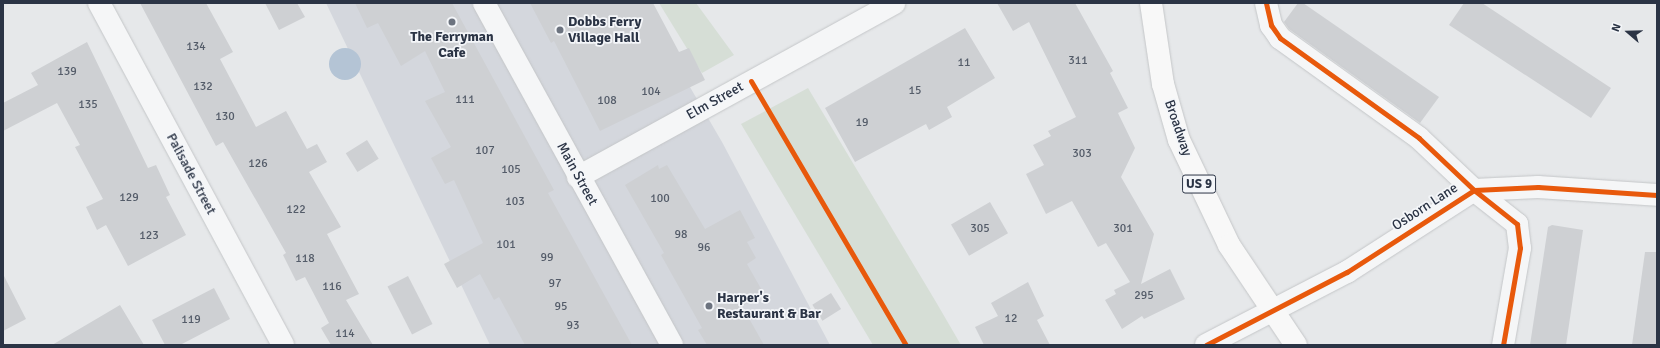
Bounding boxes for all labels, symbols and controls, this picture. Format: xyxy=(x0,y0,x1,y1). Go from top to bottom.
north arrow xyxy=(1608,12,1648,52)
place label: Dobbs Ferry Village Hall xyxy=(568,14,641,46)
marker: The Ferryman Cafe xyxy=(447,17,457,27)
text: N xyxy=(1609,22,1624,34)
marker: Dobbs Ferry Village Hall xyxy=(555,25,565,35)
place label: The Ferryman Cafe xyxy=(410,29,494,62)
house number: 134 xyxy=(186,40,206,54)
house number: 311 xyxy=(1068,54,1088,68)
house number: 11 xyxy=(958,56,970,70)
house number: 139 xyxy=(57,65,77,79)
street label: Elm Street xyxy=(683,78,747,124)
house number: 132 xyxy=(193,80,213,94)
house number: 15 xyxy=(909,84,921,98)
house number: 104 xyxy=(641,85,661,99)
house number: 111 xyxy=(455,93,475,107)
house number: 108 xyxy=(597,94,617,108)
house number: 135 xyxy=(78,98,98,112)
street label: Broadway xyxy=(1161,98,1195,158)
house number: 130 xyxy=(215,110,235,124)
house number: 19 xyxy=(856,116,868,130)
street label: Palisade Street xyxy=(163,130,219,218)
street label: Main Street xyxy=(553,140,601,208)
house number: 107 xyxy=(475,144,495,158)
house number: 303 xyxy=(1072,147,1092,161)
house number: 126 xyxy=(248,157,268,171)
house number: 105 xyxy=(501,163,521,177)
road number: US 9 xyxy=(1182,173,1216,195)
street label: Osborn Lane xyxy=(1389,180,1461,234)
house number: 129 xyxy=(119,191,139,205)
house number: 100 xyxy=(650,192,670,206)
house number: 103 xyxy=(505,195,525,209)
house number: 122 xyxy=(286,203,306,217)
house number: 305 xyxy=(970,222,990,236)
house number: 301 xyxy=(1113,222,1133,236)
house number: 98 xyxy=(675,228,687,242)
house number: 123 xyxy=(139,229,159,243)
house number: 101 xyxy=(496,238,516,252)
house number: 96 xyxy=(698,241,710,255)
house number: 99 xyxy=(541,251,553,265)
house number: 118 xyxy=(295,252,315,266)
house number: 97 xyxy=(549,277,561,291)
house number: 116 xyxy=(322,280,342,294)
house number: 295 xyxy=(1134,289,1154,303)
place label: Harper's Restaurant & Bar xyxy=(717,290,821,322)
house number: 95 xyxy=(555,300,567,314)
marker: Harper's Restaurant & Bar xyxy=(704,301,714,311)
house number: 12 xyxy=(1005,312,1017,326)
house number: 119 xyxy=(181,313,201,327)
house number: 93 xyxy=(567,319,579,333)
house number: 114 xyxy=(335,327,355,341)

